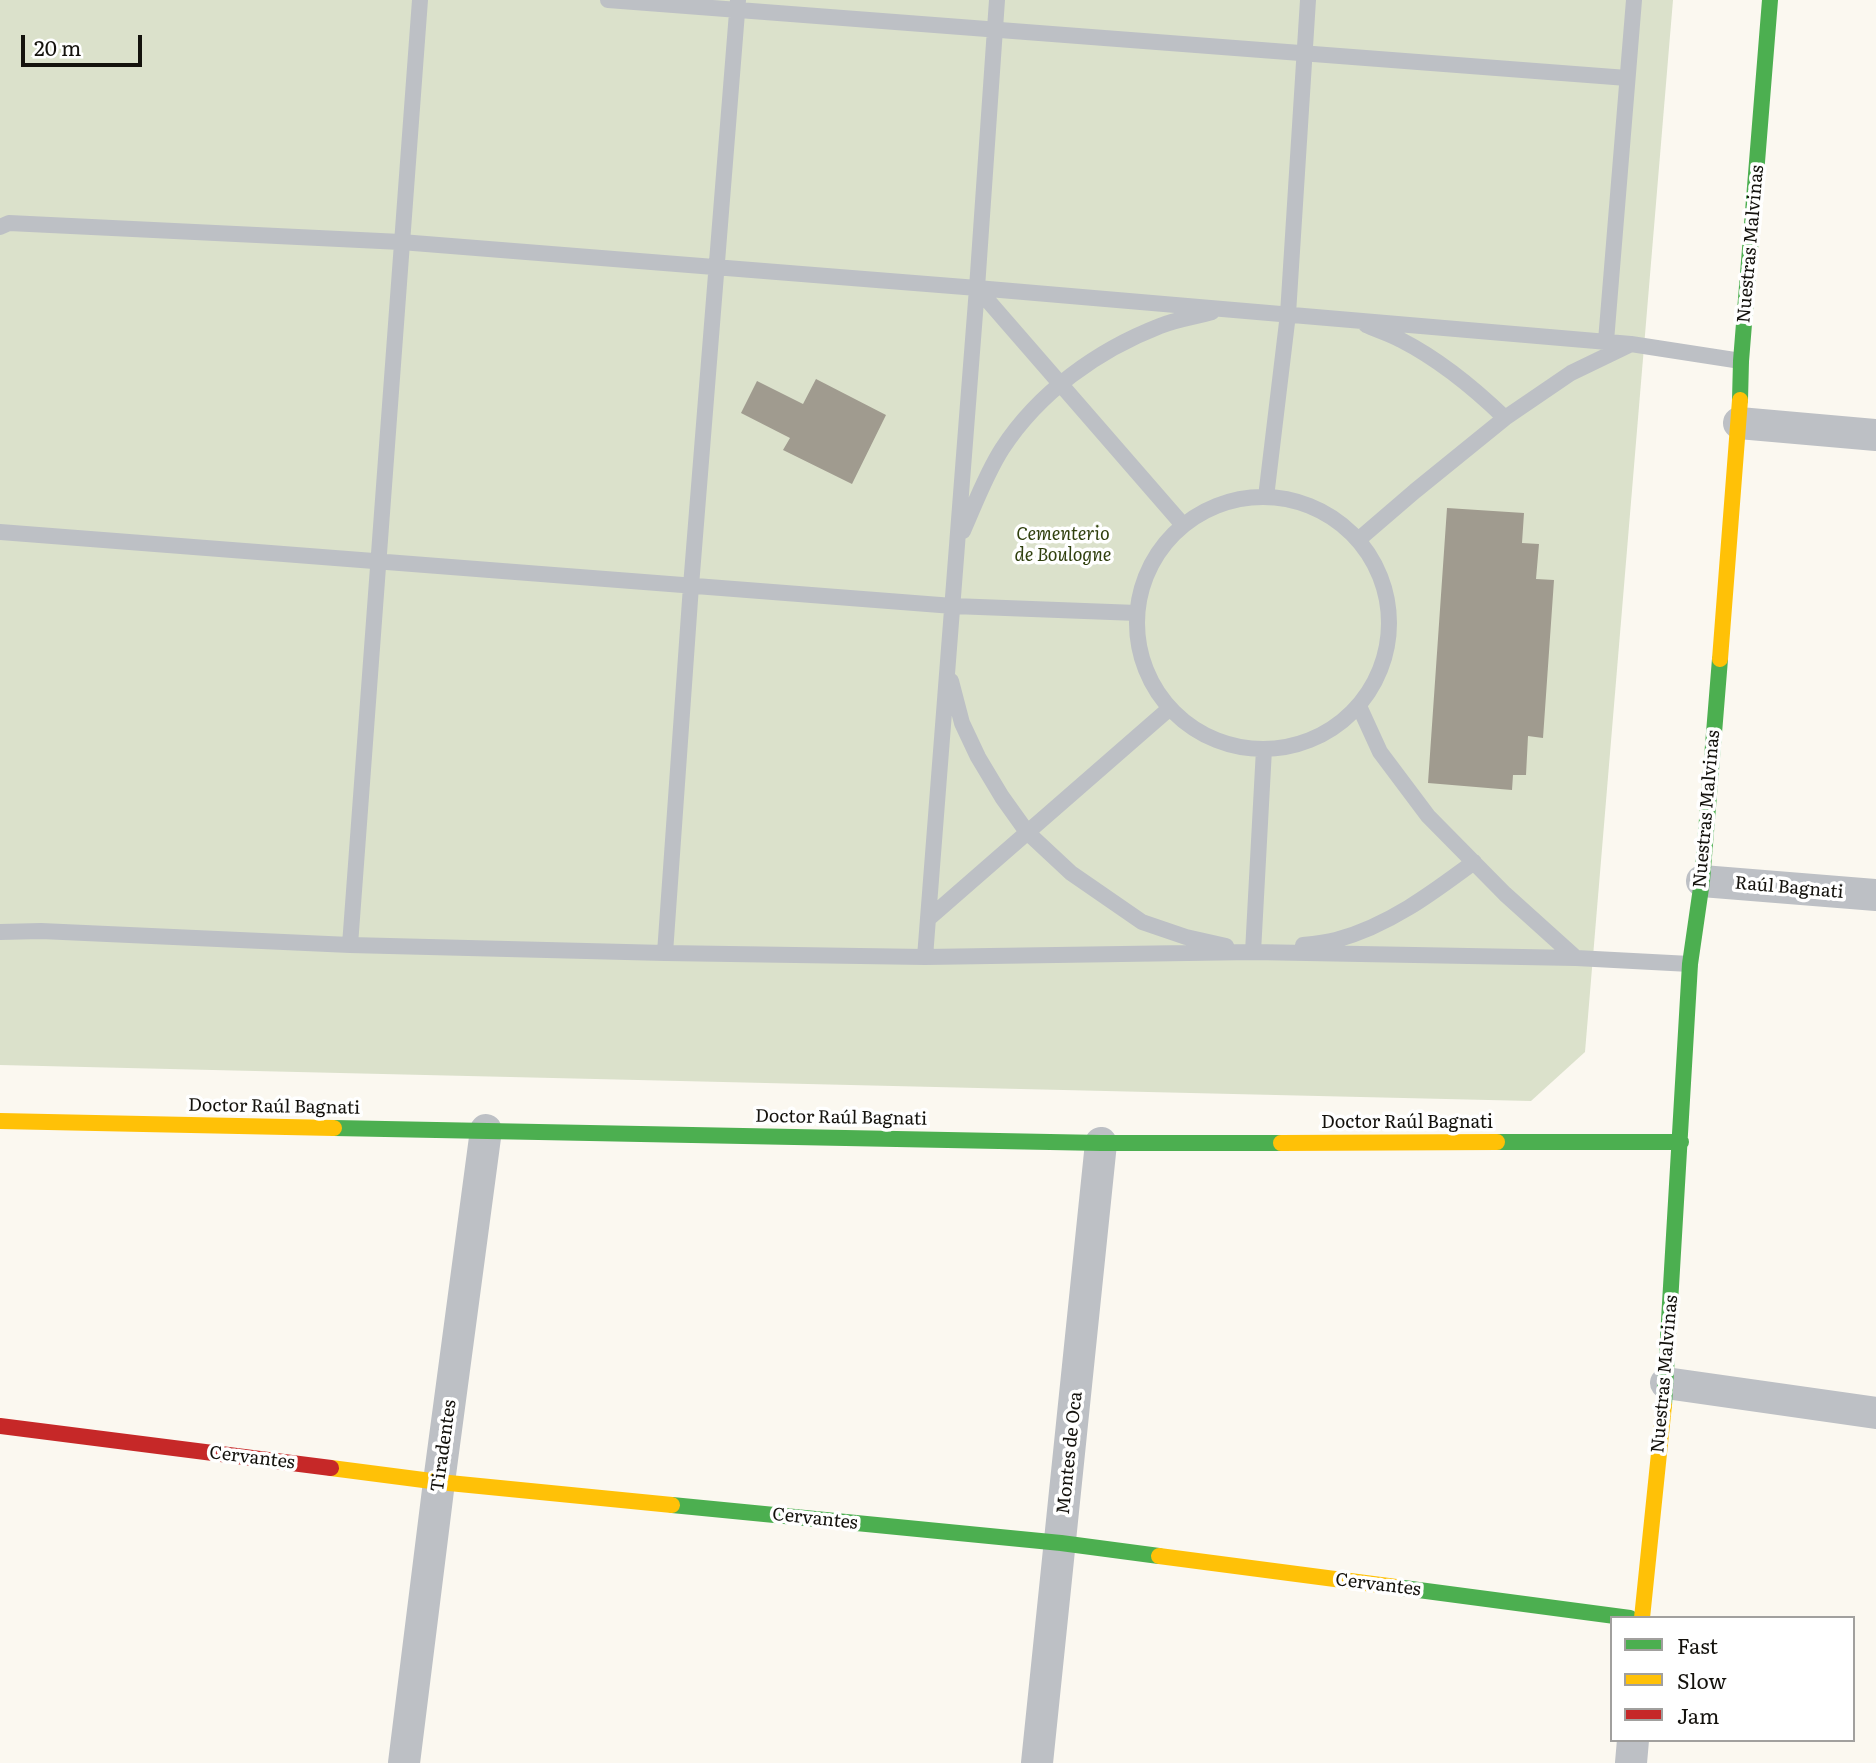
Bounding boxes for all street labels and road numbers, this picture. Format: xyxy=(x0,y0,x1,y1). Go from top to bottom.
street label: Nuestras Malvinas xyxy=(1733,164,1769,324)
street label: Nuestras Malvinas xyxy=(1689,729,1725,889)
street label: Raúl Bagnati xyxy=(1734,872,1844,904)
street label: Doctor Raúl Bagnati xyxy=(188,1095,360,1119)
street label: Doctor Raúl Bagnati xyxy=(755,1106,927,1130)
street label: Doctor Raúl Bagnati xyxy=(1321,1112,1493,1134)
street label: Nuestras Malvinas xyxy=(1647,1294,1683,1454)
street label: Montes de Oca xyxy=(1053,1390,1087,1516)
street label: Tiradentes xyxy=(427,1398,461,1494)
street label: Cervantes xyxy=(208,1442,296,1474)
street label: Cervantes xyxy=(771,1504,859,1534)
street label: Cervantes xyxy=(1334,1569,1422,1601)

